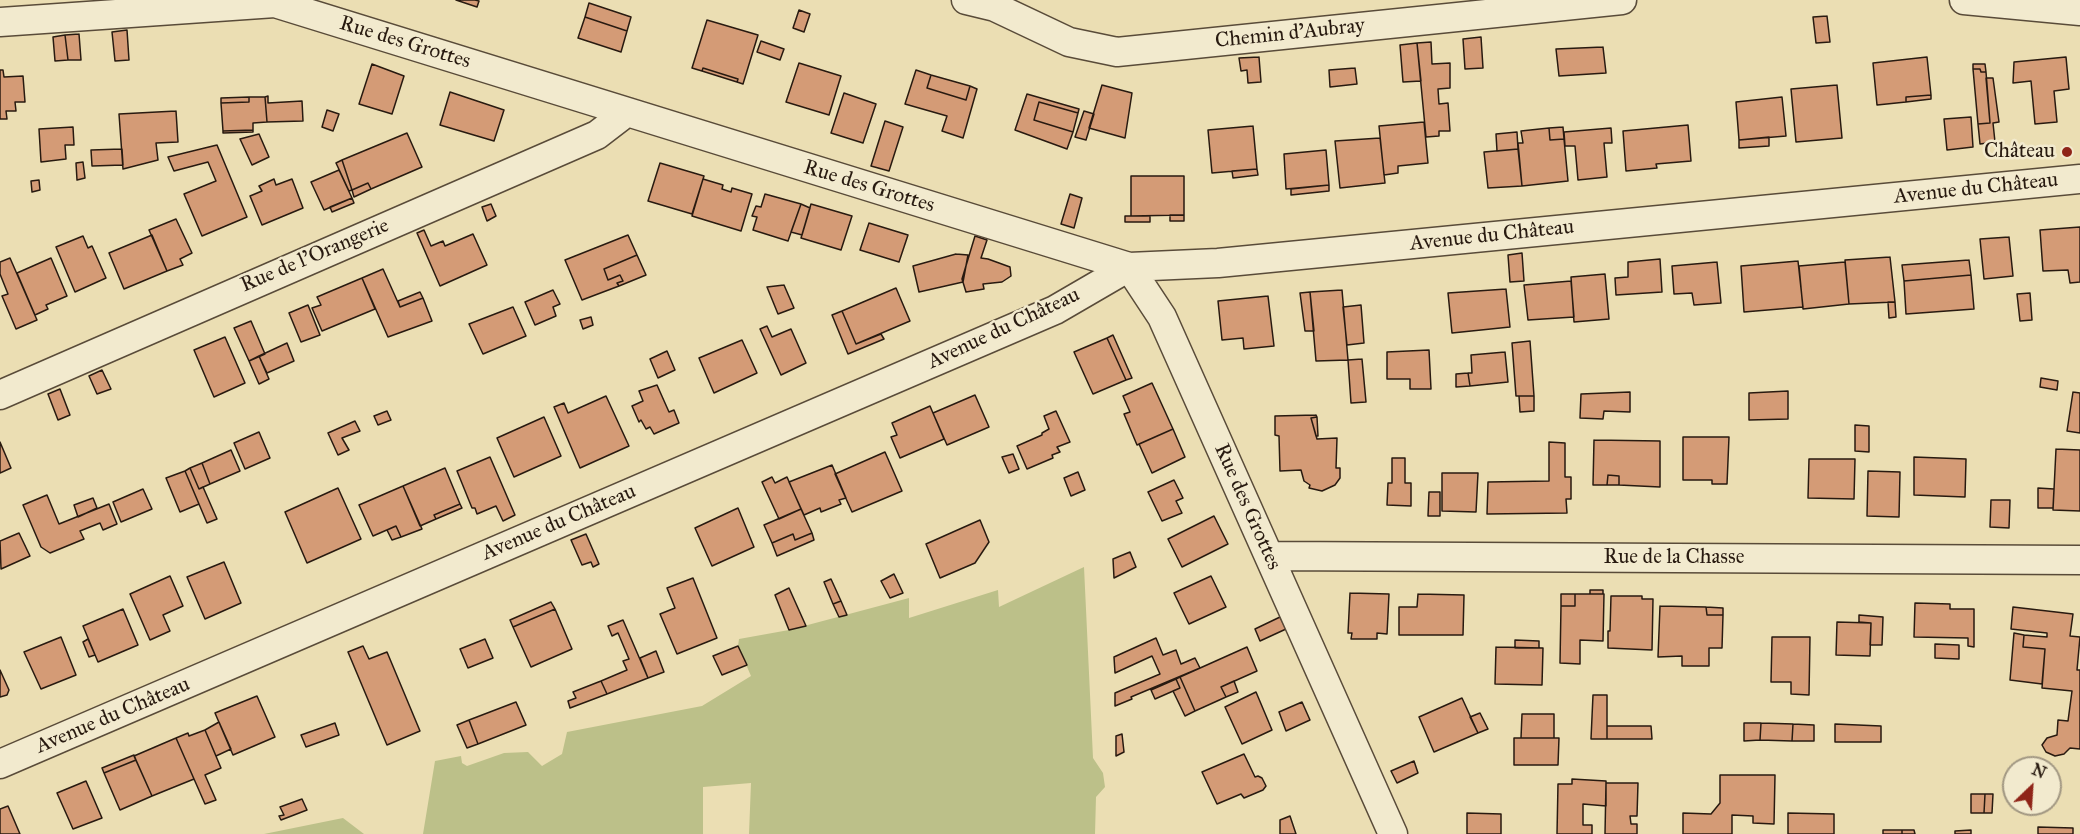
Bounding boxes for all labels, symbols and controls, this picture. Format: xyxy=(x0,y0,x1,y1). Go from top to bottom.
street label: Rue des Grottes xyxy=(336,11,474,75)
street label: Chemin d'Aubray xyxy=(1214,14,1366,54)
place label: Château xyxy=(1984,139,2055,165)
marker: Château xyxy=(2060,145,2074,159)
street label: Rue des Grottes xyxy=(800,155,938,219)
street label: Avenue du Château xyxy=(1893,168,2059,210)
street label: Rue de l'Orangerie xyxy=(237,213,393,299)
street label: Avenue du Château xyxy=(1409,215,1575,257)
street label: Avenue du Château xyxy=(924,283,1084,375)
street label: Rue des Grottes xyxy=(1208,440,1286,574)
street label: Avenue du Château xyxy=(478,479,640,567)
street label: Rue de la Chasse xyxy=(1604,545,1744,571)
street label: Avenue du Château xyxy=(32,672,194,760)
north arrow xyxy=(2002,756,2062,816)
text: N xyxy=(2029,760,2049,783)

